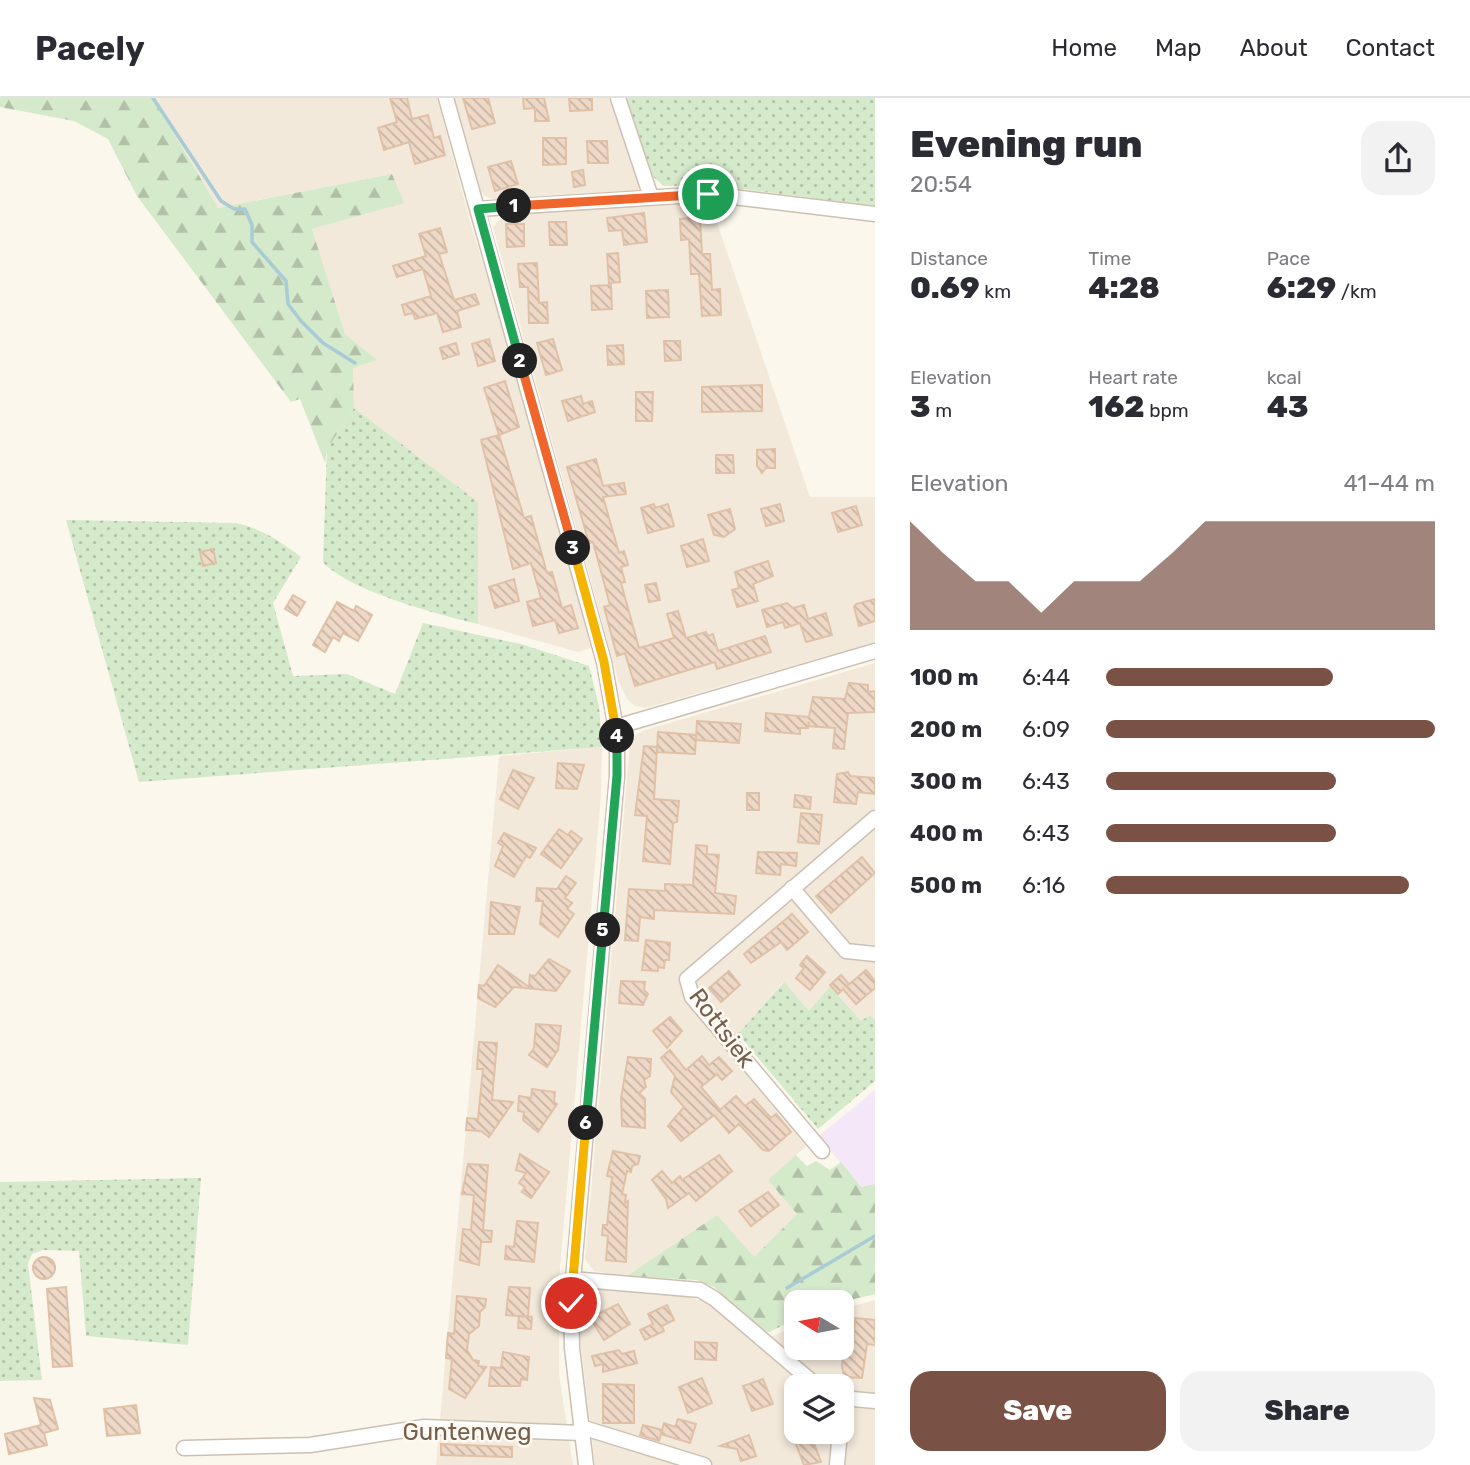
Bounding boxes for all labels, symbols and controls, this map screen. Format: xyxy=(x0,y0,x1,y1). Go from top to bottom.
text: Pacely xyxy=(35,29,145,68)
text: Home xyxy=(1051,34,1117,62)
text: Map xyxy=(1155,34,1202,62)
text: About xyxy=(1240,34,1308,62)
text: Contact xyxy=(1346,34,1435,62)
text: Evening run xyxy=(910,121,1143,167)
button: share xyxy=(1361,121,1435,195)
pin xyxy=(678,164,738,224)
text: 20:54 xyxy=(910,170,972,198)
icon: arrive xyxy=(689,175,727,213)
pin: 1 xyxy=(496,188,532,224)
text: 1 xyxy=(509,194,518,217)
text: Distance xyxy=(910,247,988,270)
text: Time xyxy=(1088,247,1131,270)
text: Pace xyxy=(1267,247,1310,270)
text: 0.69 xyxy=(910,270,980,306)
text: 4:28 xyxy=(1088,270,1160,306)
text: 6:29 xyxy=(1267,270,1336,306)
text: km xyxy=(980,280,1011,303)
text: /km xyxy=(1336,280,1377,303)
pin: 2 xyxy=(503,344,538,378)
text: 2 xyxy=(513,349,526,372)
text: Elevation xyxy=(910,366,991,389)
text: Heart rate xyxy=(1088,366,1178,389)
text: kcal xyxy=(1267,366,1302,389)
text: 3 xyxy=(910,389,931,425)
text: 162 xyxy=(1088,389,1145,425)
text: 43 xyxy=(1267,389,1308,425)
text: m xyxy=(931,399,952,422)
text: bpm xyxy=(1145,399,1189,422)
text: Elevation xyxy=(910,469,1009,497)
text: 41–44 m xyxy=(1343,469,1435,497)
pin: 3 xyxy=(556,531,590,566)
text: 3 xyxy=(566,536,579,559)
text: 100 m xyxy=(910,663,979,691)
text: 6:44 xyxy=(1022,663,1070,691)
text: 200 m xyxy=(910,715,982,743)
text: 6:09 xyxy=(1022,715,1070,743)
pin: 4 xyxy=(600,718,634,754)
text: 4 xyxy=(610,724,623,747)
text: 300 m xyxy=(910,767,982,795)
text: 6:43 xyxy=(1022,767,1070,795)
text: 400 m xyxy=(910,819,983,847)
text: 6:43 xyxy=(1022,819,1070,847)
text: 500 m xyxy=(910,871,982,899)
text: 6:16 xyxy=(1022,871,1065,899)
pin: 5 xyxy=(586,912,620,948)
text: 5 xyxy=(596,918,609,941)
street label: Rottsiek xyxy=(683,983,761,1074)
pin: 6 xyxy=(568,1105,604,1140)
text: 6 xyxy=(579,1111,592,1134)
pin xyxy=(541,1273,601,1333)
icon: check xyxy=(552,1284,590,1322)
north arrow xyxy=(784,1290,854,1360)
map controls xyxy=(784,1290,854,1444)
button: Save xyxy=(910,1371,1166,1451)
button: Share xyxy=(1180,1371,1435,1451)
button: layers xyxy=(784,1374,854,1444)
street label: Guntenweg xyxy=(402,1418,532,1446)

